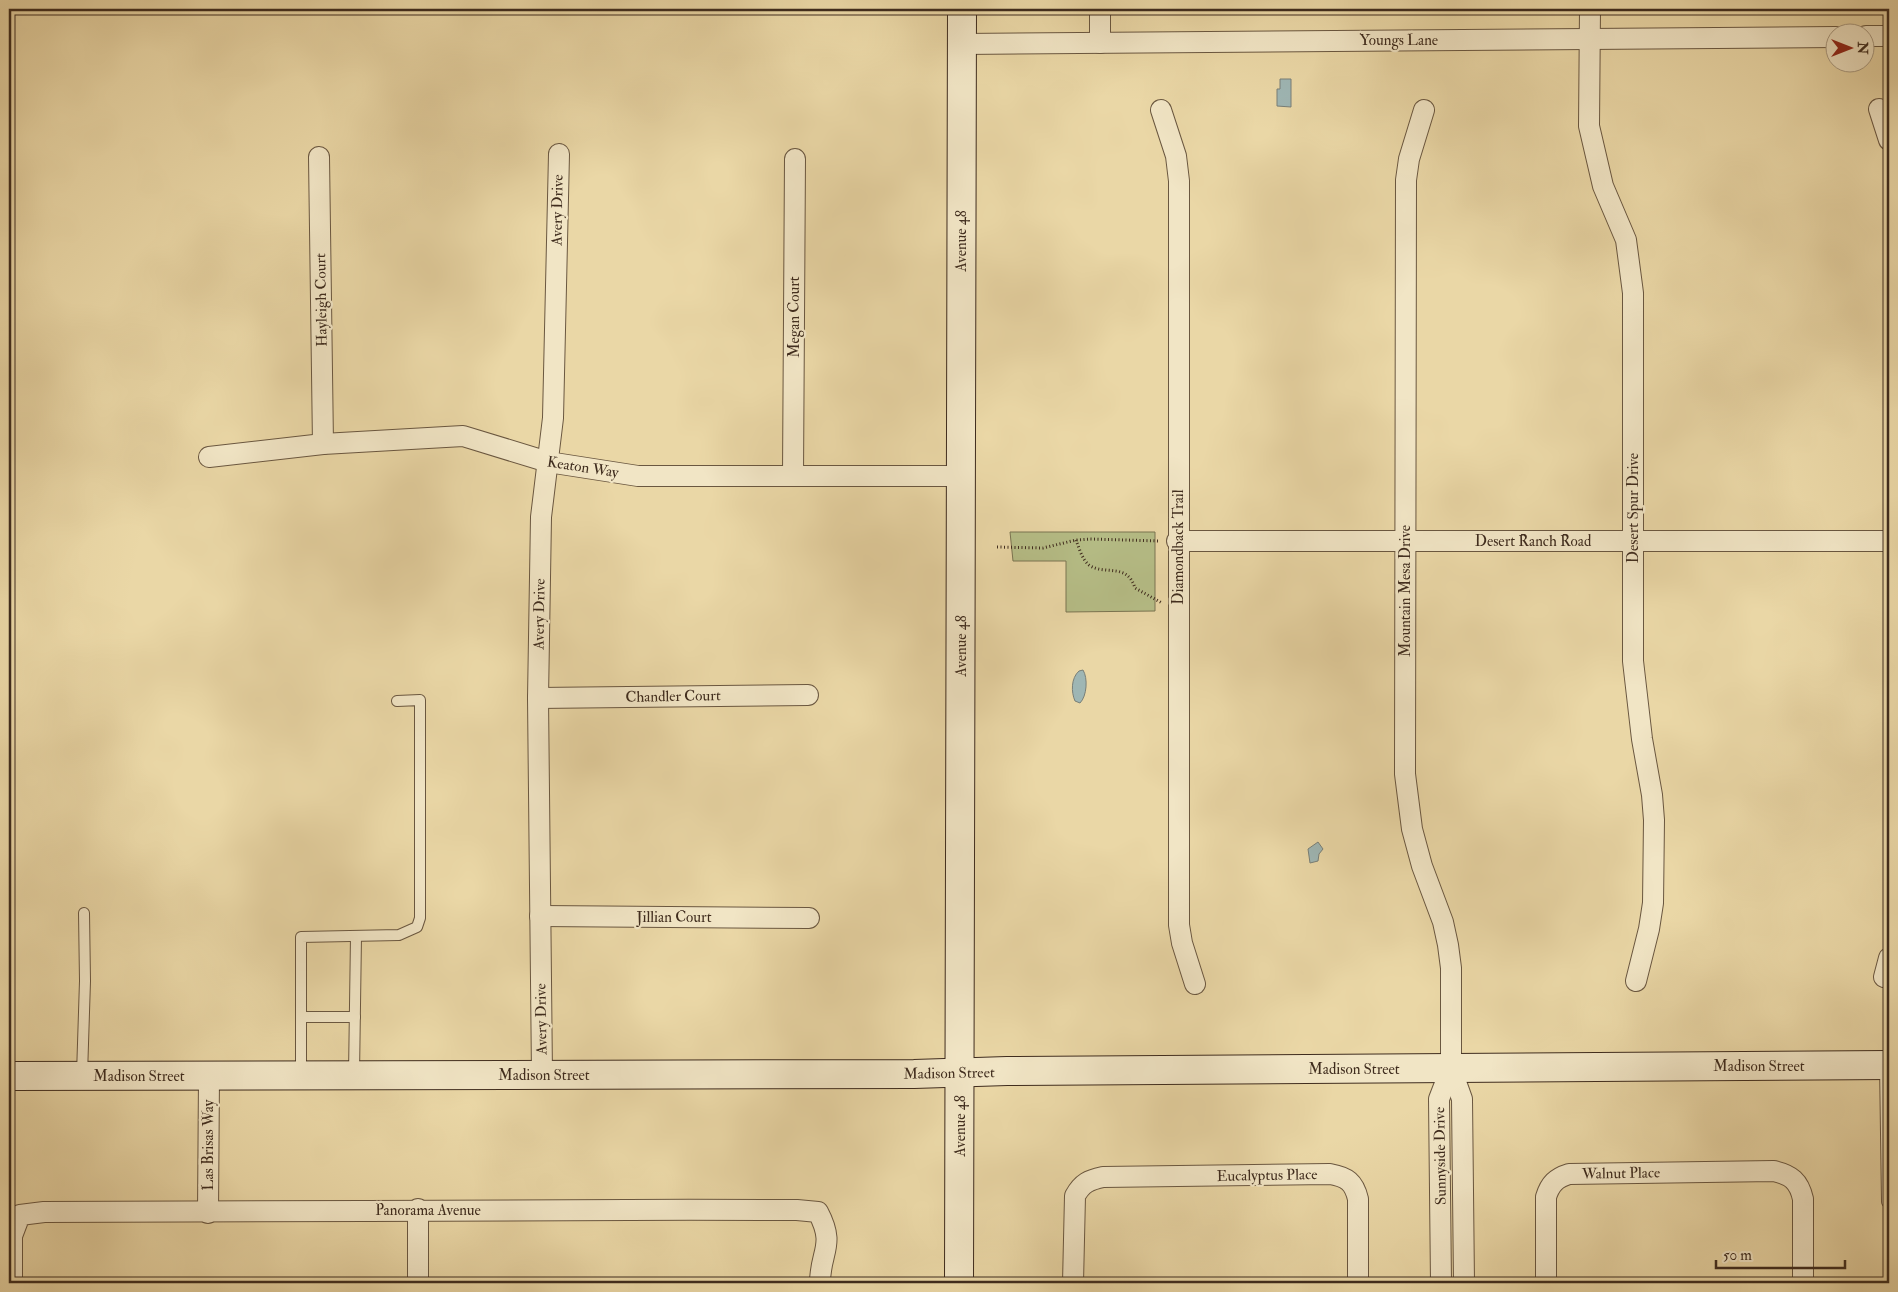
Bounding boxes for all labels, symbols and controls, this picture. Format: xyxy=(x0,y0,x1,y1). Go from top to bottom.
north arrow xyxy=(1826,22,1876,72)
street label: Youngs Lane xyxy=(1360,31,1438,50)
text: N xyxy=(1854,41,1871,55)
street label: Avery Drive xyxy=(547,174,568,247)
street label: Avenue 48 xyxy=(952,210,971,273)
street label: Hayleigh Court xyxy=(311,253,332,347)
street label: Megan Court xyxy=(785,276,804,358)
street label: Keaton Way xyxy=(546,452,620,483)
street label: Desert Spur Drive xyxy=(1624,453,1644,563)
street label: Diamondback Trail xyxy=(1169,489,1188,605)
street label: Mountain Mesa Drive xyxy=(1396,525,1415,657)
street label: Desert Ranch Road xyxy=(1475,532,1592,551)
street label: Avery Drive xyxy=(529,578,550,651)
street label: Avenue 48 xyxy=(952,615,971,678)
street label: Chandler Court xyxy=(625,686,721,707)
street label: Jillian Court xyxy=(635,908,712,928)
street label: Avery Drive xyxy=(531,983,552,1056)
street label: Madison Street xyxy=(1713,1057,1805,1076)
street label: Madison Street xyxy=(1308,1060,1400,1079)
street label: Madison Street xyxy=(903,1063,995,1084)
street label: Madison Street xyxy=(498,1066,590,1085)
street label: Madison Street xyxy=(93,1067,185,1086)
street label: Avenue 48 xyxy=(951,1095,970,1158)
street label: Las Brisas Way xyxy=(199,1099,218,1190)
street label: Sunnyside Drive xyxy=(1430,1107,1451,1205)
street label: Walnut Place xyxy=(1581,1163,1660,1184)
street label: Eucalyptus Place xyxy=(1216,1165,1318,1187)
street label: Panorama Avenue xyxy=(375,1201,481,1220)
scale bar xyxy=(1716,1237,1844,1269)
text: 50 m xyxy=(1723,1246,1752,1265)

